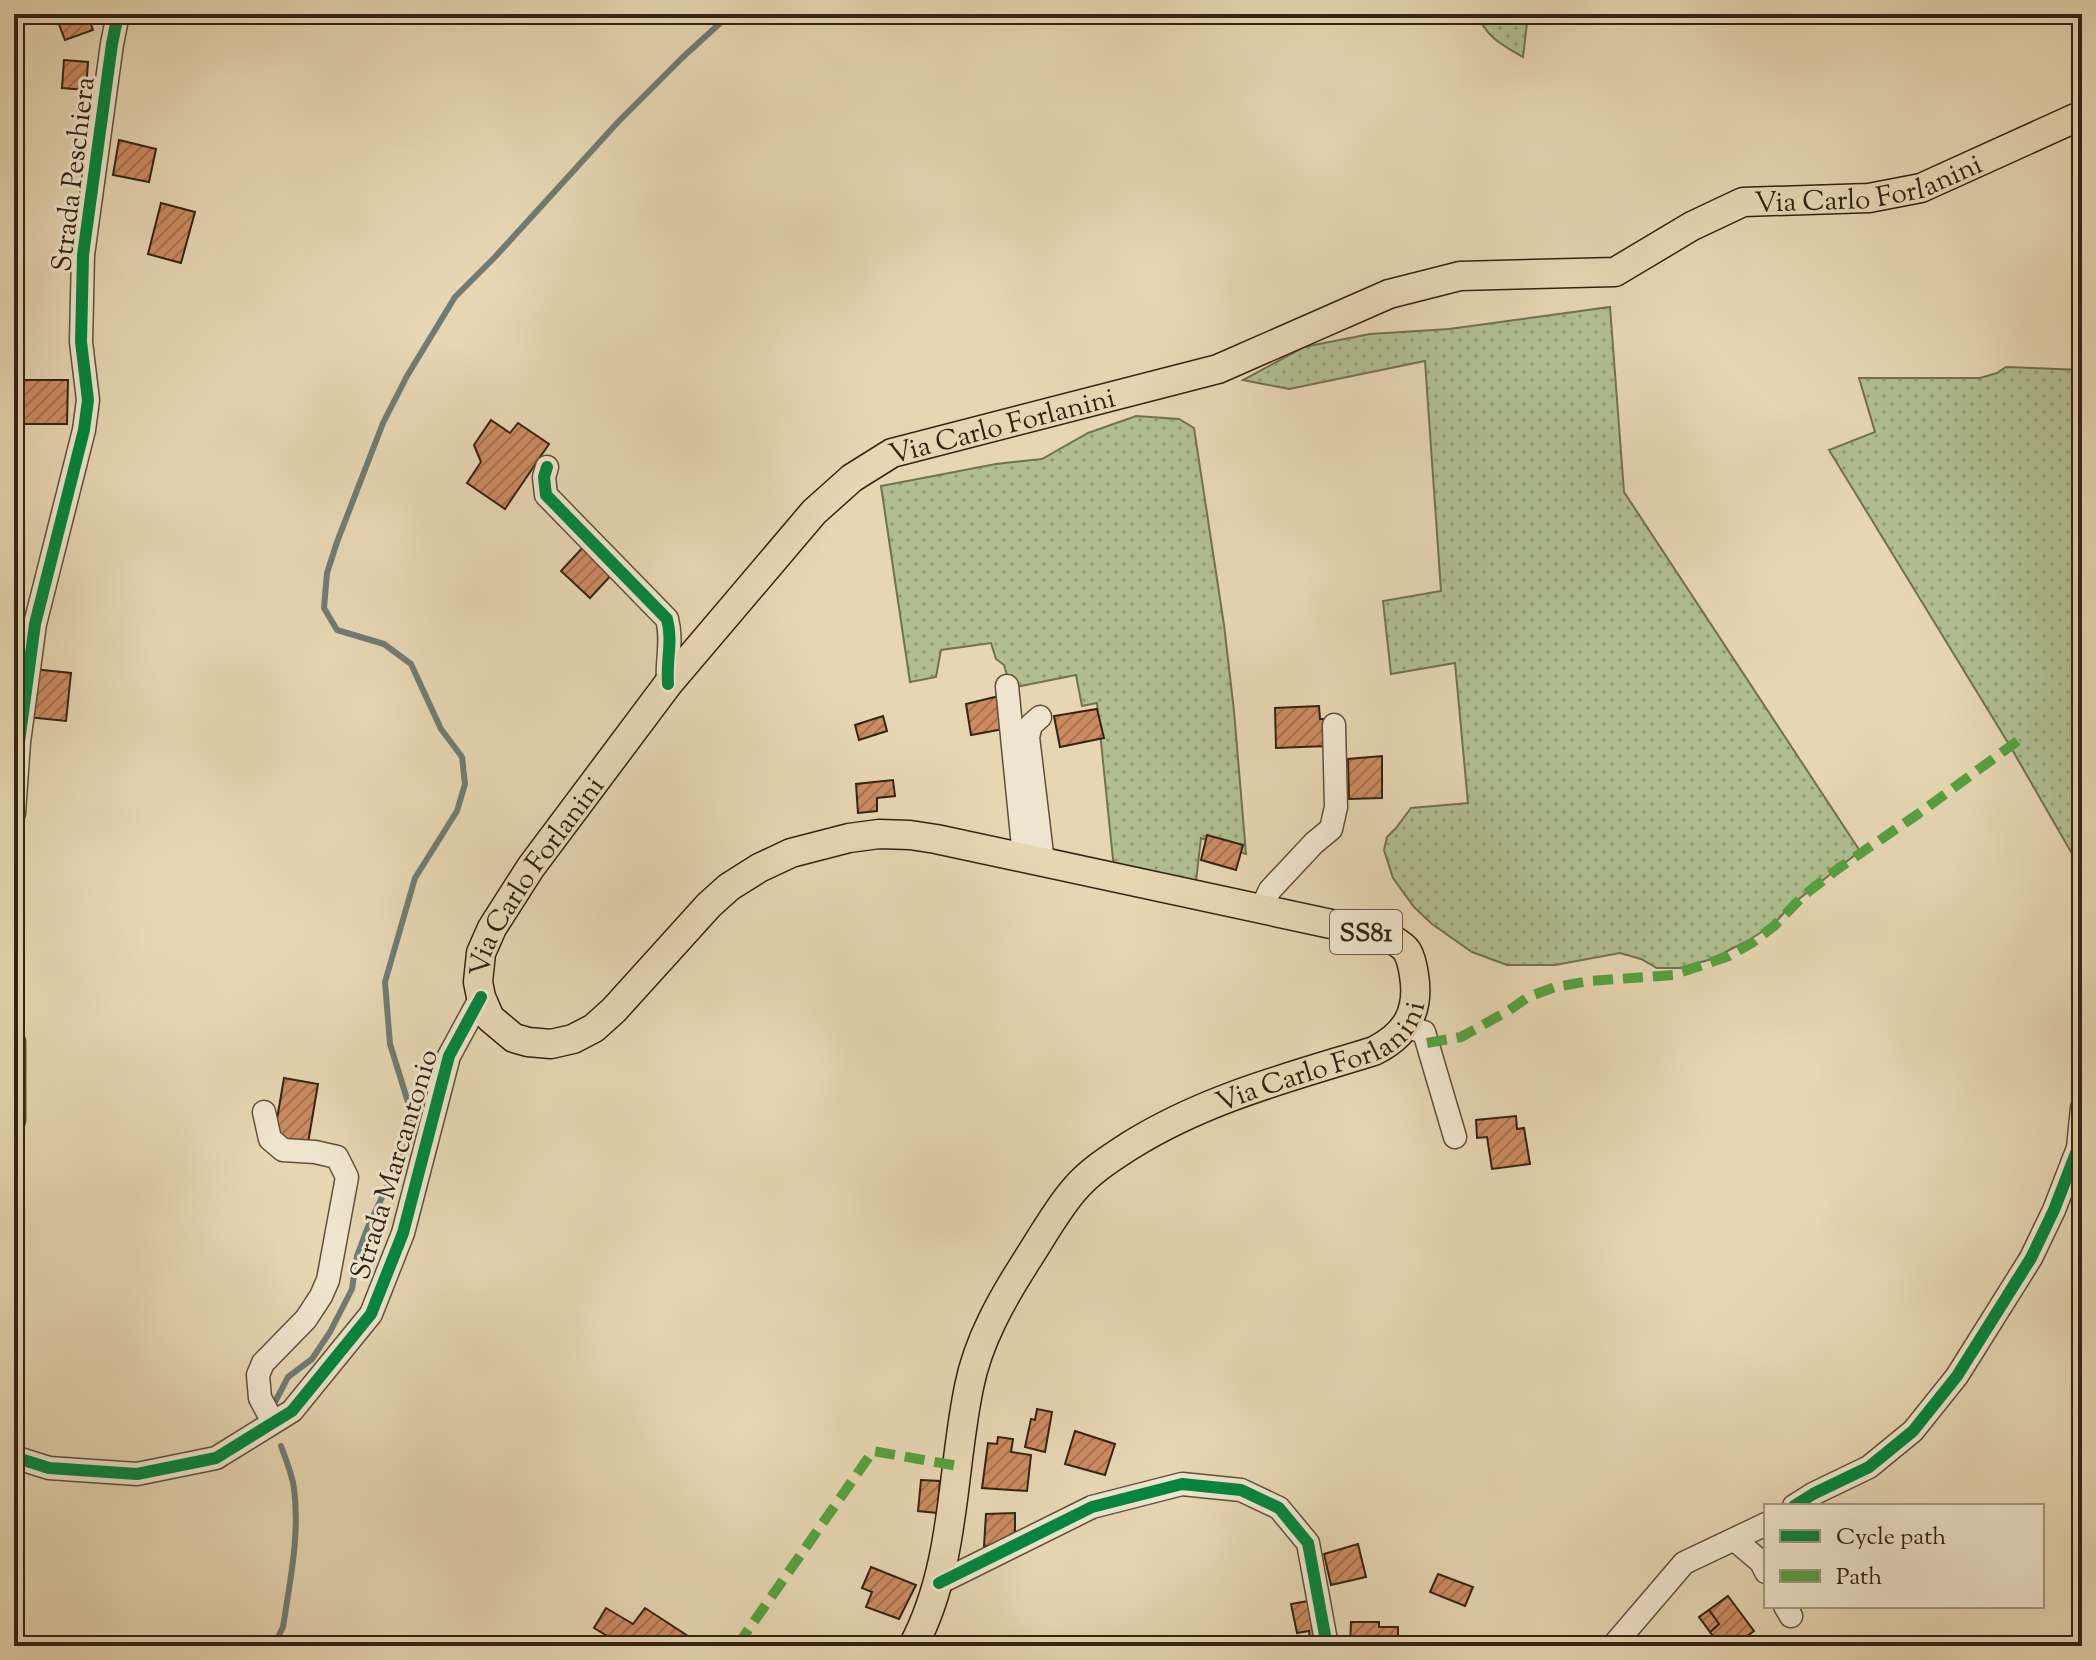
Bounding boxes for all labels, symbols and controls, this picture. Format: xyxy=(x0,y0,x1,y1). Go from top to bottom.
street label: Strada Peschiera xyxy=(43,75,107,274)
street label: Via Carlo Forlanini xyxy=(1754,146,1990,225)
street label: Via Carlo Forlanini xyxy=(885,379,1120,476)
street label: Via Carlo Forlanini xyxy=(462,769,615,978)
road number: SS81 xyxy=(1330,910,1402,954)
street label: Via Carlo Forlanini xyxy=(1211,998,1437,1124)
street label: Strada Marcantonio xyxy=(342,1045,450,1285)
legend xyxy=(1764,1504,2044,1608)
text: Cycle path xyxy=(1836,1521,1946,1555)
text: Path xyxy=(1836,1561,1882,1595)

